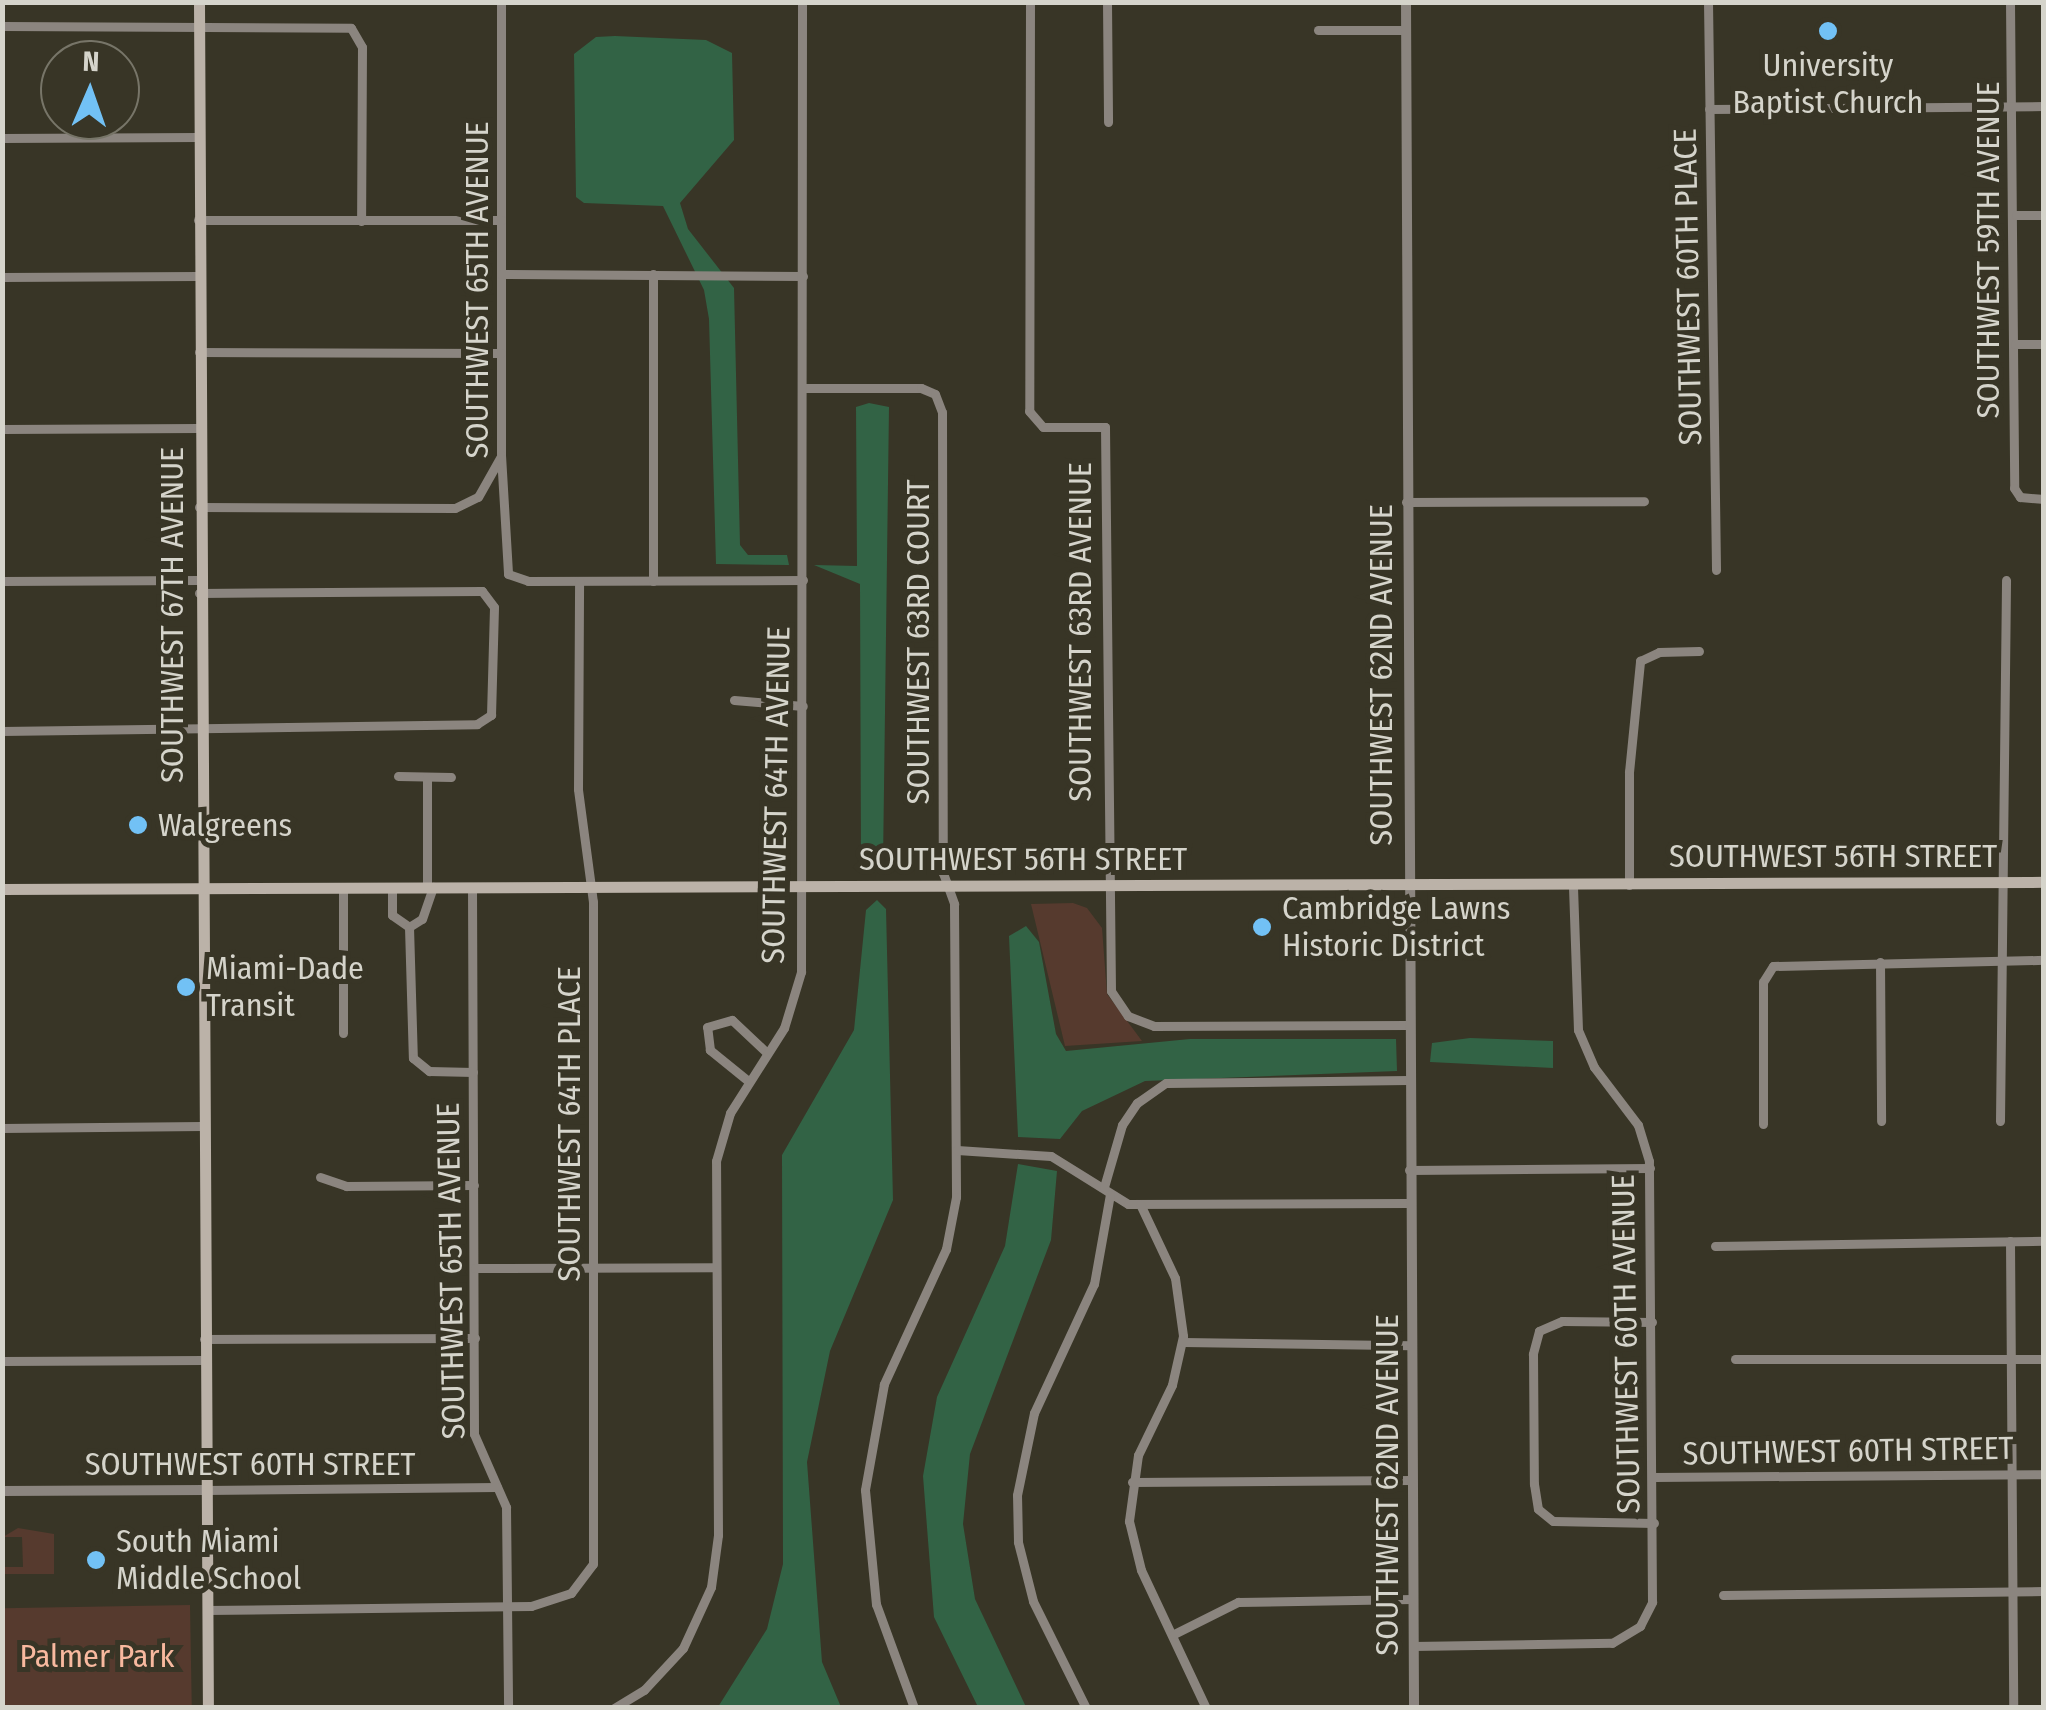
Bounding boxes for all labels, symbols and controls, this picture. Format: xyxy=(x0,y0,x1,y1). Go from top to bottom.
marker: University Baptist Church xyxy=(1817,20,1839,42)
north arrow xyxy=(40,40,140,140)
text: N xyxy=(82,45,100,78)
place label: University Baptist Church xyxy=(1733,47,1923,122)
street label: SOUTHWEST 59TH AVENUE xyxy=(1969,82,2007,418)
street label: SOUTHWEST 65TH AVENUE xyxy=(458,122,496,458)
street label: SOUTHWEST 60TH PLACE xyxy=(1666,128,1710,446)
street label: SOUTHWEST 67TH AVENUE xyxy=(153,447,191,783)
street label: SOUTHWEST 63RD AVENUE xyxy=(1061,462,1099,802)
street label: SOUTHWEST 63RD COURT xyxy=(899,480,937,804)
street label: SOUTHWEST 62ND AVENUE xyxy=(1362,504,1400,846)
street label: SOUTHWEST 64TH AVENUE xyxy=(754,626,798,964)
place label: Walgreens xyxy=(158,806,292,844)
marker: Walgreens xyxy=(127,814,149,836)
street label: SOUTHWEST 56TH STREET xyxy=(1669,837,1997,875)
street label: SOUTHWEST 56TH STREET xyxy=(859,840,1187,878)
place label: Cambridge Lawns Historic District xyxy=(1282,890,1510,965)
marker: Cambridge Lawns Historic District xyxy=(1251,916,1273,938)
place label: Miami-Dade Transit xyxy=(206,950,364,1025)
street label: SOUTHWEST 64TH PLACE xyxy=(550,966,588,1282)
marker: Miami-Dade Transit xyxy=(175,976,197,998)
street label: SOUTHWEST 65TH AVENUE xyxy=(429,1102,473,1440)
street label: SOUTHWEST 60TH AVENUE xyxy=(1604,1174,1648,1514)
street label: SOUTHWEST 62ND AVENUE xyxy=(1368,1314,1406,1656)
street label: SOUTHWEST 60TH STREET xyxy=(1682,1429,2014,1473)
street label: SOUTHWEST 60TH STREET xyxy=(85,1445,415,1483)
place label: South Miami Middle School xyxy=(116,1523,301,1598)
marker: South Miami Middle School xyxy=(85,1549,107,1571)
park label: Palmer Park xyxy=(20,1637,174,1675)

